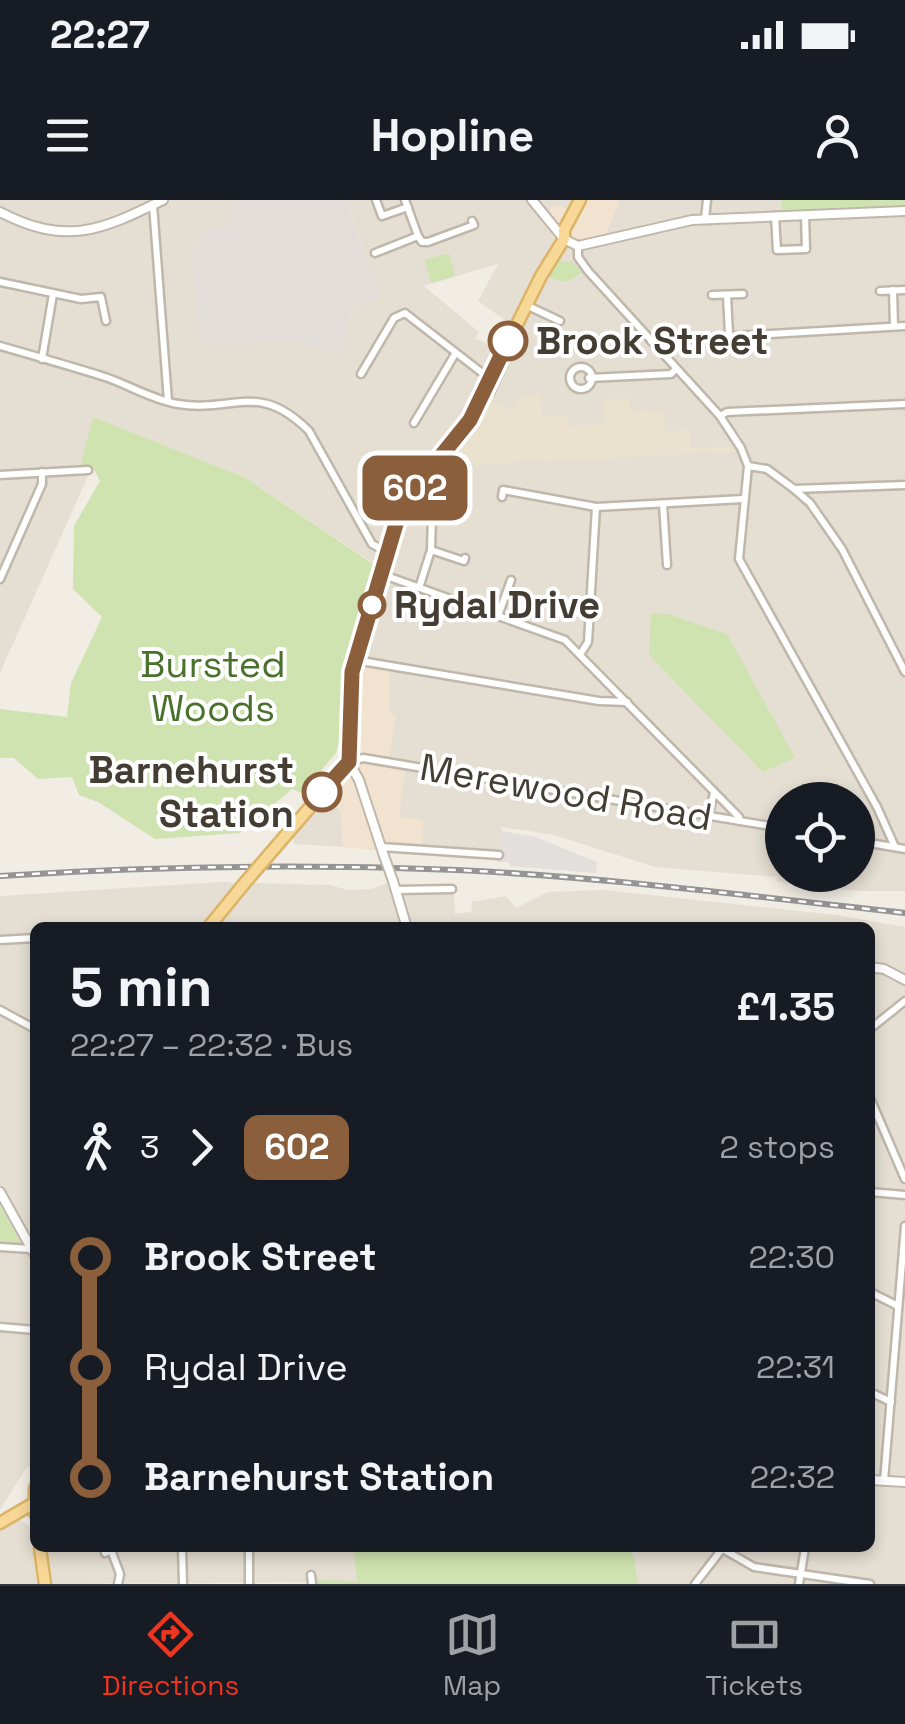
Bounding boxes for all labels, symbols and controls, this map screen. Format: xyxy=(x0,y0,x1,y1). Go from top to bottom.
text: 22:27 xyxy=(50,11,150,59)
text: Hopline xyxy=(371,107,534,164)
icon: menu xyxy=(40,108,95,163)
icon: person xyxy=(810,108,865,163)
place label: Brook Street xyxy=(536,317,769,365)
marker: Brook Street xyxy=(489,322,527,360)
line badge: 602 xyxy=(358,456,472,520)
text: 602 xyxy=(382,466,448,510)
place label: Rydal Drive xyxy=(394,581,600,629)
marker: Rydal Drive xyxy=(359,592,385,618)
park label: Bursted Woods xyxy=(140,640,286,732)
street label: Merewood Road xyxy=(416,743,716,841)
place label: Barnehurst Station xyxy=(88,746,294,838)
marker: Barnehurst Station xyxy=(303,773,341,811)
map controls xyxy=(765,782,875,892)
button: locate xyxy=(765,782,875,892)
text: 5 min xyxy=(70,952,212,1022)
text: £1.35 xyxy=(736,983,835,1031)
text: 22:27 – 22:32 · Bus xyxy=(70,1025,353,1065)
icon: walk xyxy=(70,1120,125,1175)
icon: forward xyxy=(174,1120,229,1175)
text: 602 xyxy=(264,1125,329,1169)
text: 3 xyxy=(140,1127,159,1167)
text: 2 stops xyxy=(720,1127,835,1167)
text: Brook Street xyxy=(144,1233,377,1281)
text: 22:30 xyxy=(748,1237,835,1277)
text: Rydal Drive xyxy=(144,1343,348,1391)
text: 22:31 xyxy=(756,1347,835,1387)
text: Barnehurst Station xyxy=(144,1453,494,1501)
text: 22:32 xyxy=(750,1457,835,1497)
tab: Directions xyxy=(102,1607,239,1703)
tab: Map xyxy=(443,1607,501,1703)
tab: Tickets xyxy=(705,1607,803,1703)

